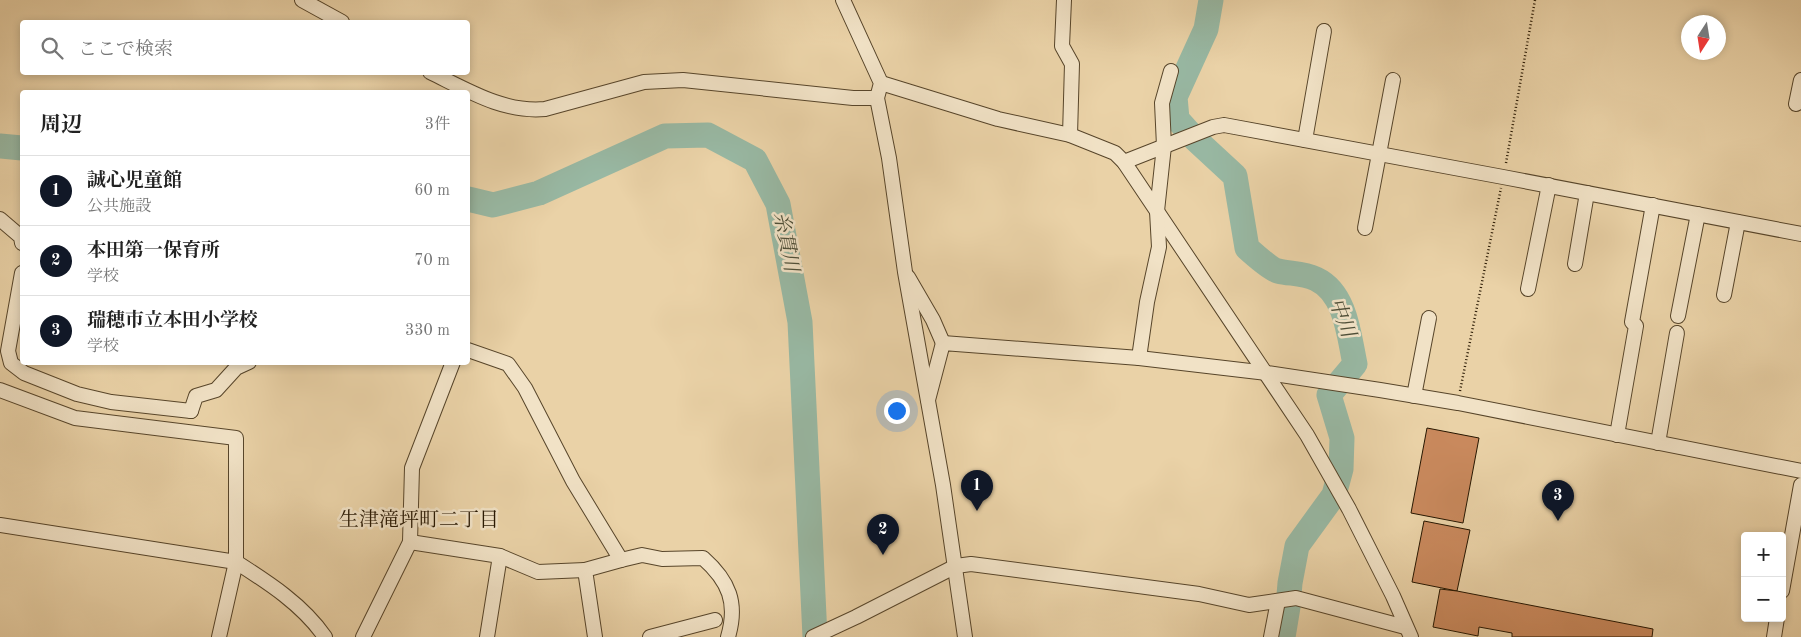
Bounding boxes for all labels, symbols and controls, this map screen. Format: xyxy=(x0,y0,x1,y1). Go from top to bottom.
north arrow xyxy=(1681,15,1726,60)
search box xyxy=(20,20,470,75)
icon: search xyxy=(38,34,66,62)
text: ここで検索 xyxy=(78,41,173,60)
text: 周辺 xyxy=(40,115,82,136)
text: 3件 xyxy=(425,117,450,133)
text: 誠心児童館 xyxy=(87,172,182,191)
text: 1 xyxy=(51,183,61,199)
text: 60 m xyxy=(414,183,450,199)
text: 公共施設 xyxy=(87,199,151,215)
water label: 糸貫川 xyxy=(769,210,803,275)
text: 本田第一保育所 xyxy=(87,242,220,261)
text: 2 xyxy=(51,253,61,269)
text: 70 m xyxy=(414,253,450,269)
text: 学校 xyxy=(87,269,119,285)
water label: 中川 xyxy=(1324,295,1360,342)
text: 瑞穂市立本田小学校 xyxy=(87,312,258,331)
text: 3 xyxy=(51,323,61,339)
text: 330 m xyxy=(405,323,450,339)
text: 学校 xyxy=(87,339,119,355)
your location xyxy=(884,398,910,424)
pin: 1 xyxy=(961,470,993,511)
pin: 3 xyxy=(1542,480,1574,521)
district label: 生津滝坪町二丁目 xyxy=(339,509,499,531)
pin: 2 xyxy=(867,514,899,555)
map controls xyxy=(1741,532,1786,622)
button: + xyxy=(1741,532,1786,577)
button: − xyxy=(1741,577,1786,622)

